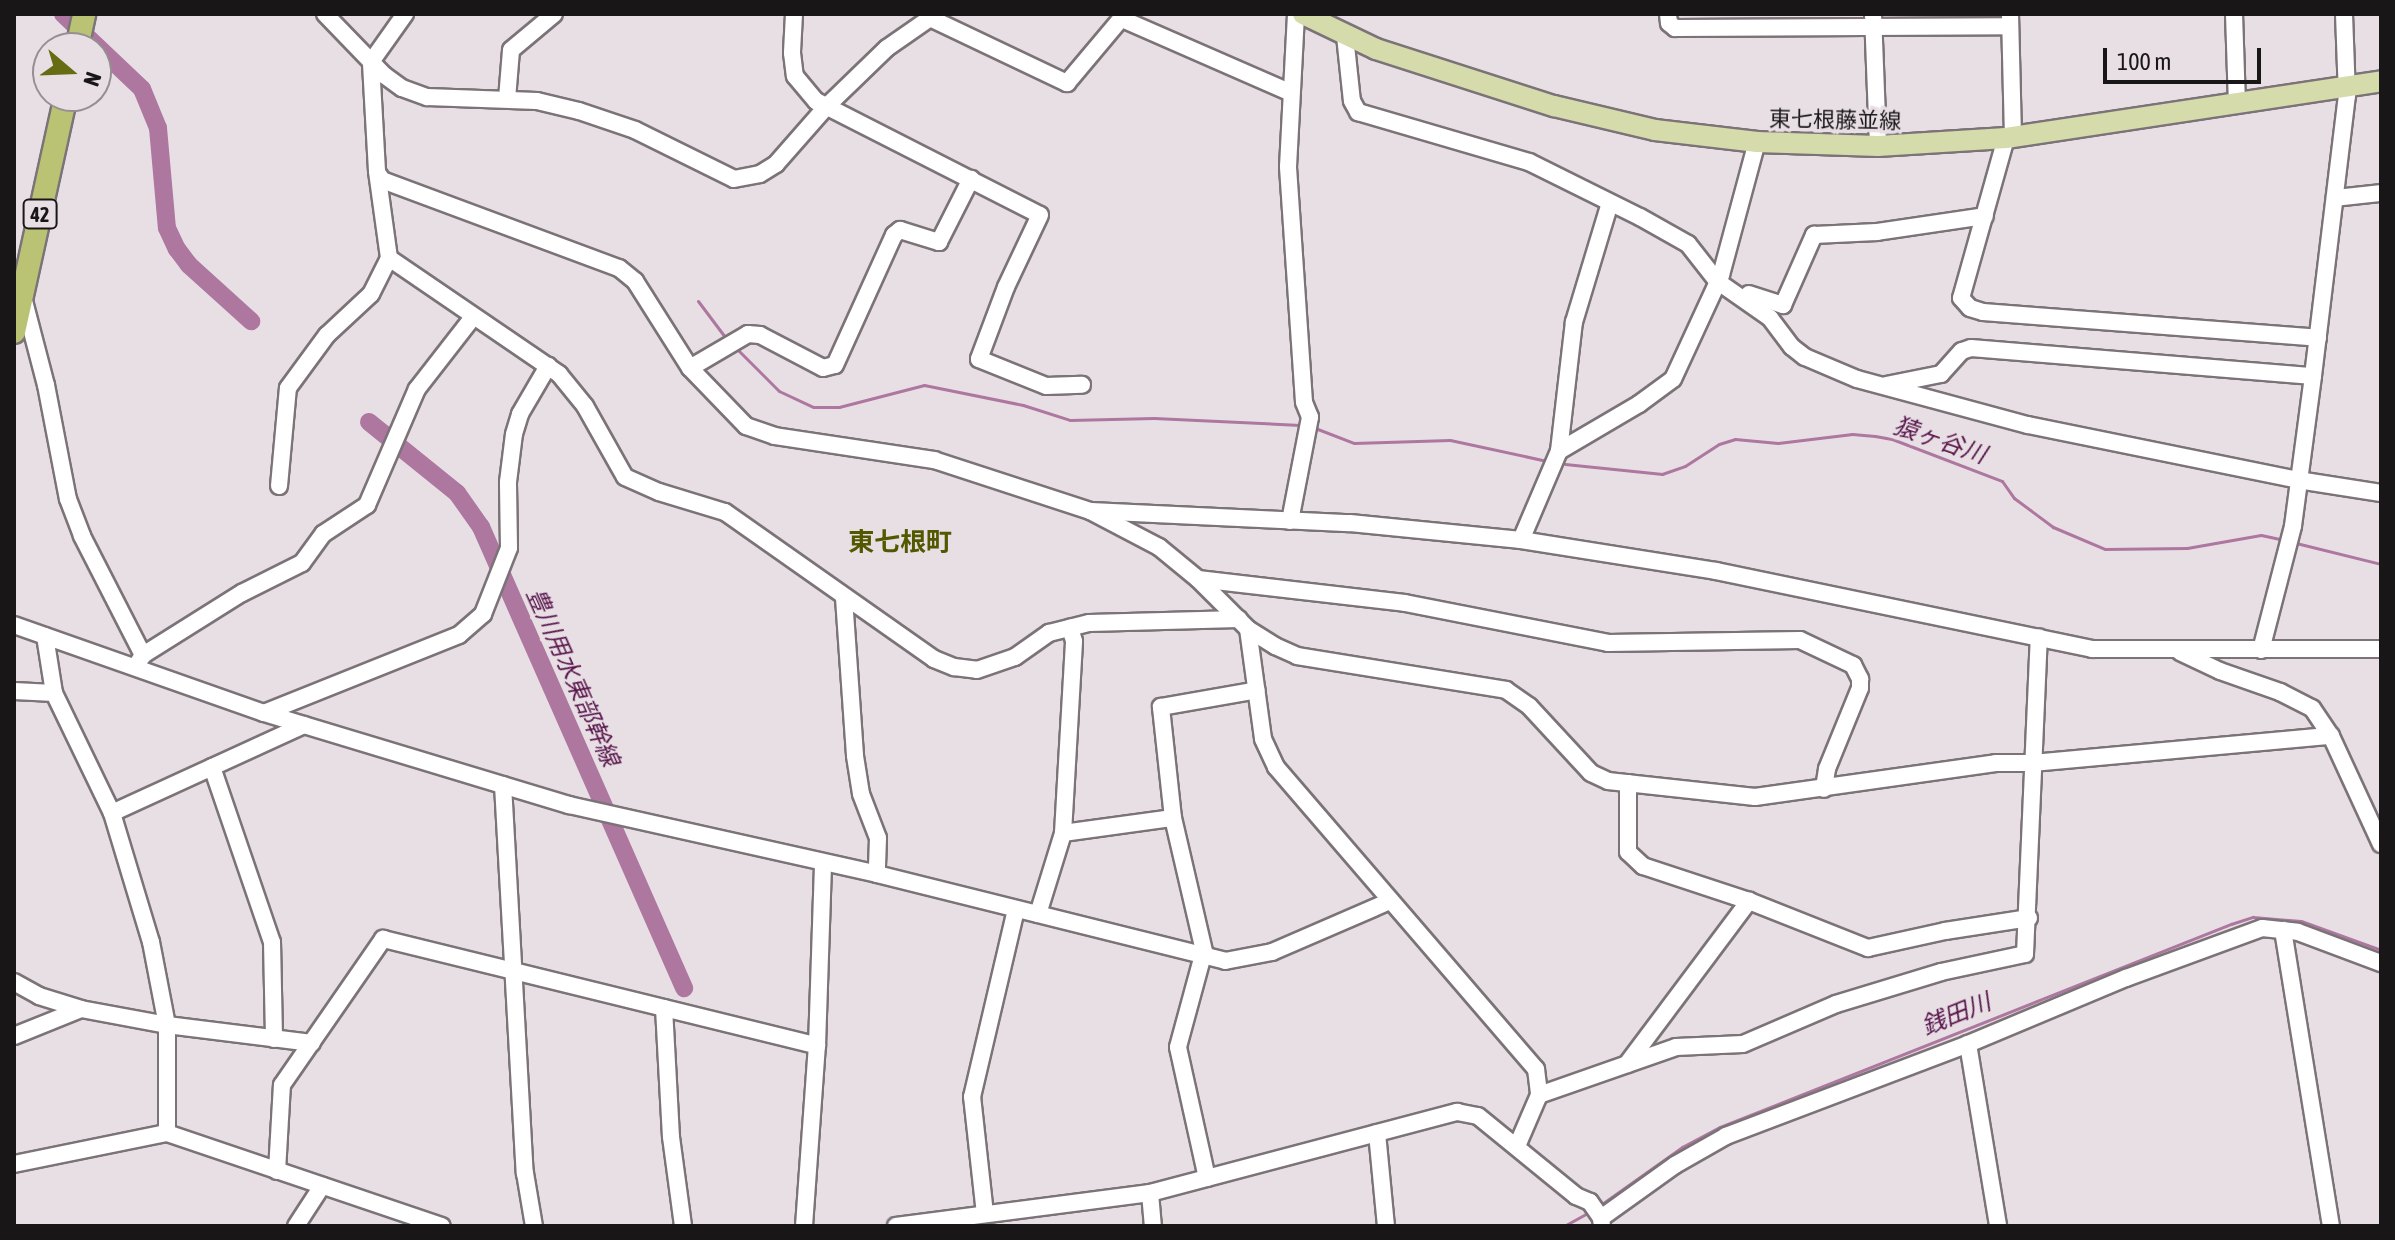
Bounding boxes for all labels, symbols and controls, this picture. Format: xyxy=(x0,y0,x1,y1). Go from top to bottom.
north arrow xyxy=(32,32,112,112)
scale bar xyxy=(2107,32,2265,82)
text: 100 m xyxy=(2117,48,2171,75)
text: N xyxy=(78,69,107,90)
street label: 東七根藤並線 xyxy=(1769,106,1901,134)
road number: 42 xyxy=(22,198,58,230)
water label: 猿ヶ谷川 xyxy=(1890,411,1990,469)
district label: 東七根町 xyxy=(848,527,952,559)
water label: 豊川用水東部幹線 xyxy=(521,583,625,771)
water label: 銭田川 xyxy=(1917,987,1995,1041)

